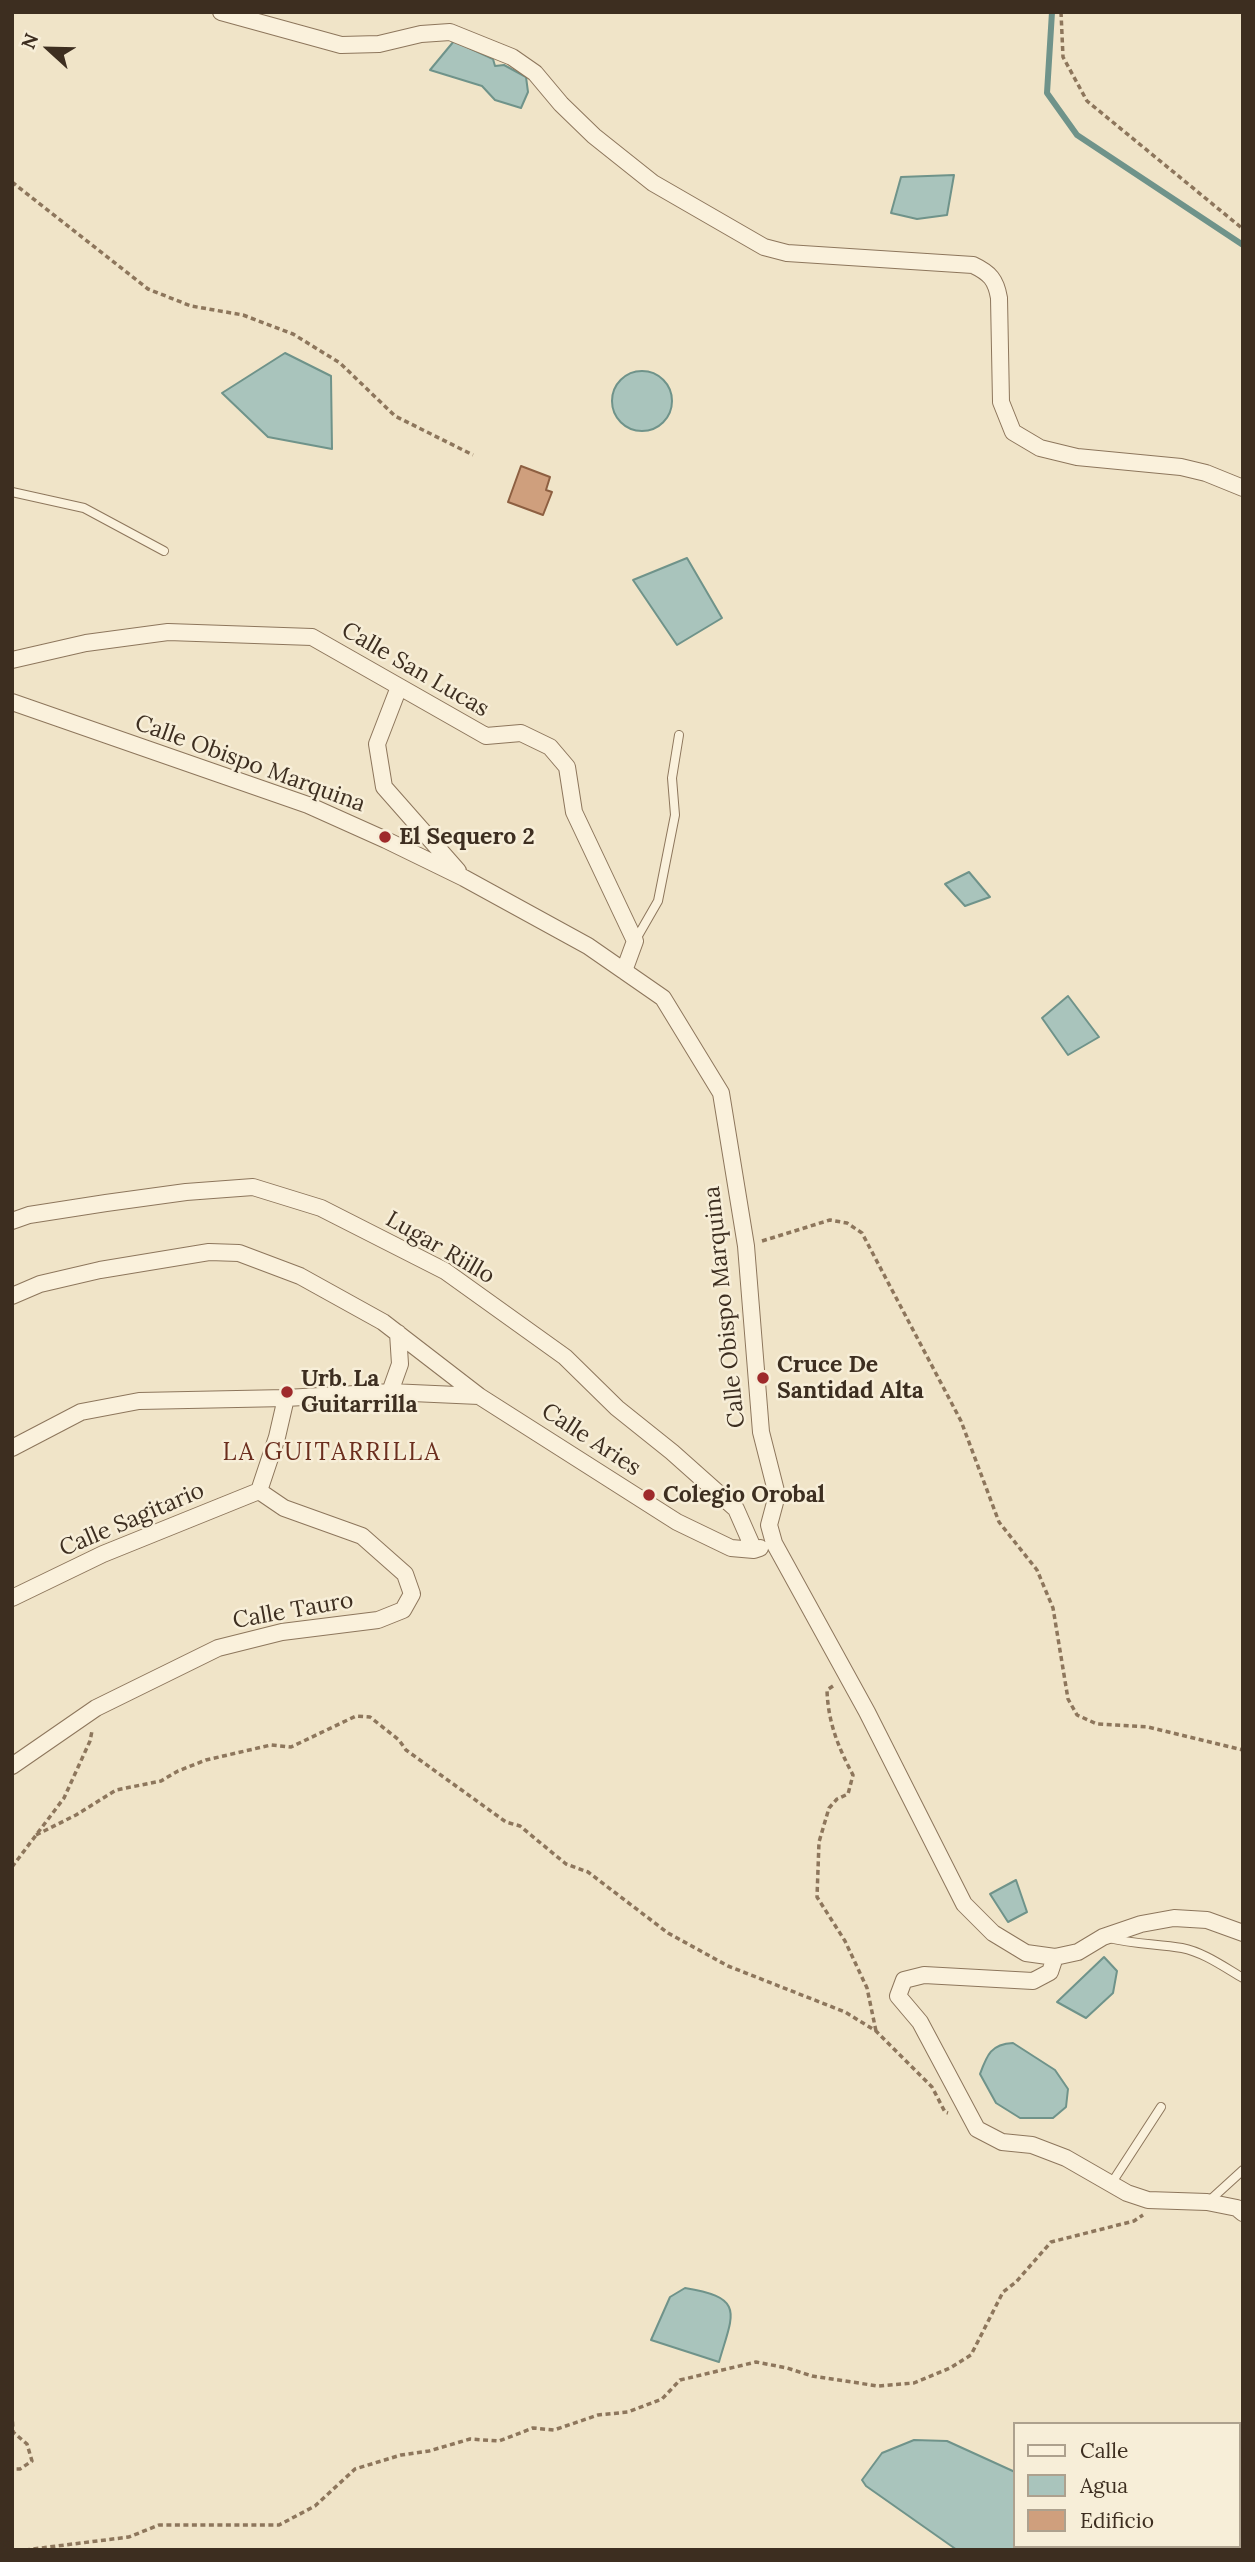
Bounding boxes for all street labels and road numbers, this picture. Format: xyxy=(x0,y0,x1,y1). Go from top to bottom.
street label: Calle San Lucas xyxy=(336,617,494,723)
street label: Calle Obispo Marquina xyxy=(131,709,369,819)
street label: Calle Obispo Marquina xyxy=(699,1185,751,1429)
street label: Lugar Riillo xyxy=(381,1206,499,1290)
street label: Calle Aries xyxy=(536,1398,646,1482)
street label: Calle Sagitario xyxy=(55,1477,209,1563)
street label: Calle Tauro xyxy=(231,1587,355,1635)

